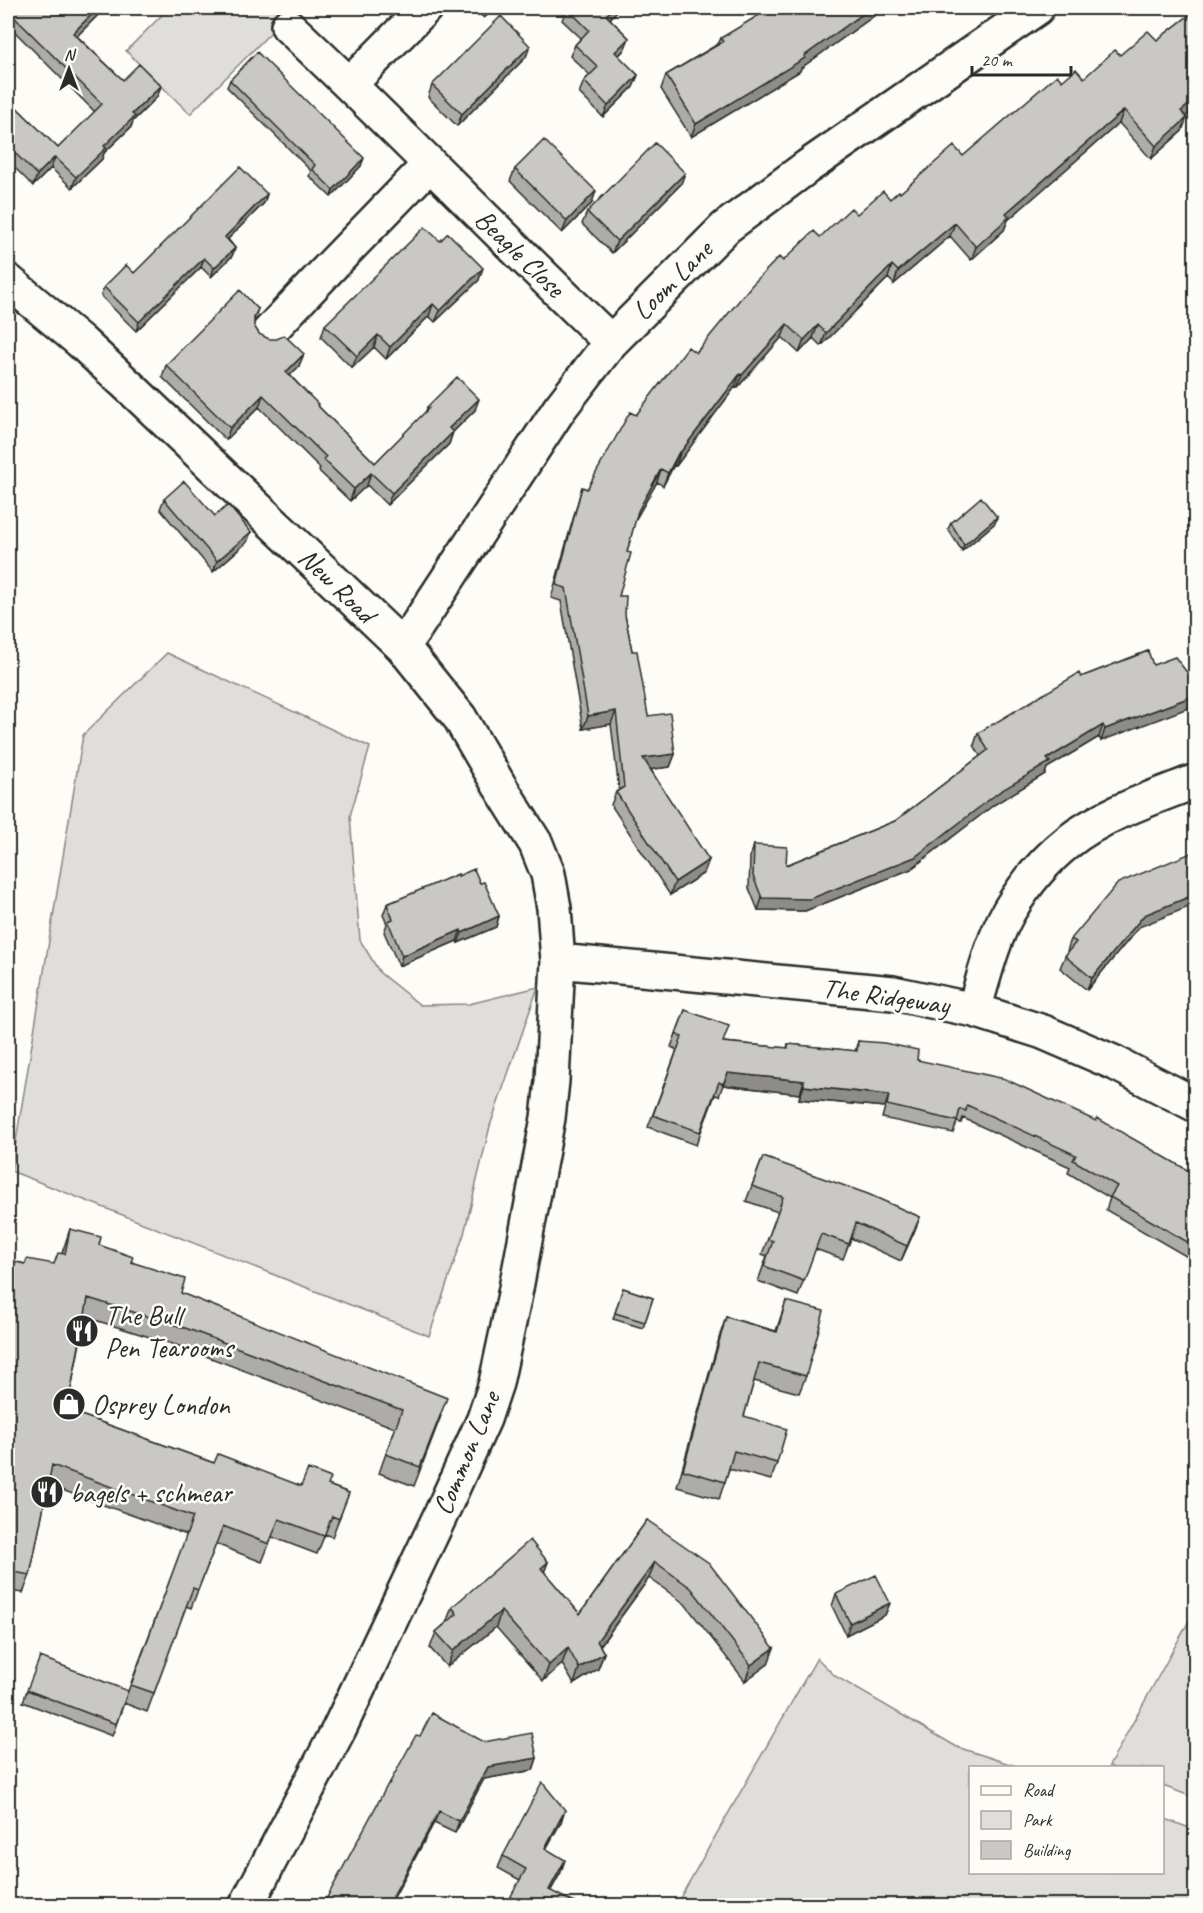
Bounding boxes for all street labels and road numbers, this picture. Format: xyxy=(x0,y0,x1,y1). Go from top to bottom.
street label: Beagle Close xyxy=(468,202,574,306)
street label: Loom Lane xyxy=(625,231,721,327)
street label: New Road xyxy=(291,540,386,633)
street label: The Ridgeway xyxy=(820,970,954,1023)
street label: Common Lane xyxy=(424,1384,508,1520)

